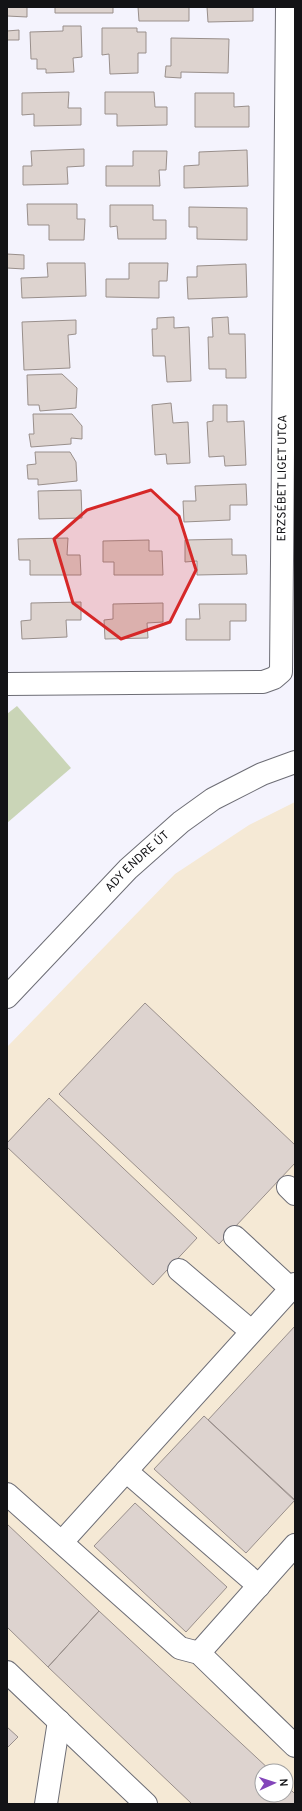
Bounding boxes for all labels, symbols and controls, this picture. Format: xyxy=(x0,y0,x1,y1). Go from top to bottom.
street label: ERZSÉBET LIGET UTCA xyxy=(274,414,291,541)
street label: ADY ENDRE ÚT xyxy=(102,828,173,896)
north arrow xyxy=(254,1763,294,1803)
text: N xyxy=(276,1778,290,1787)

